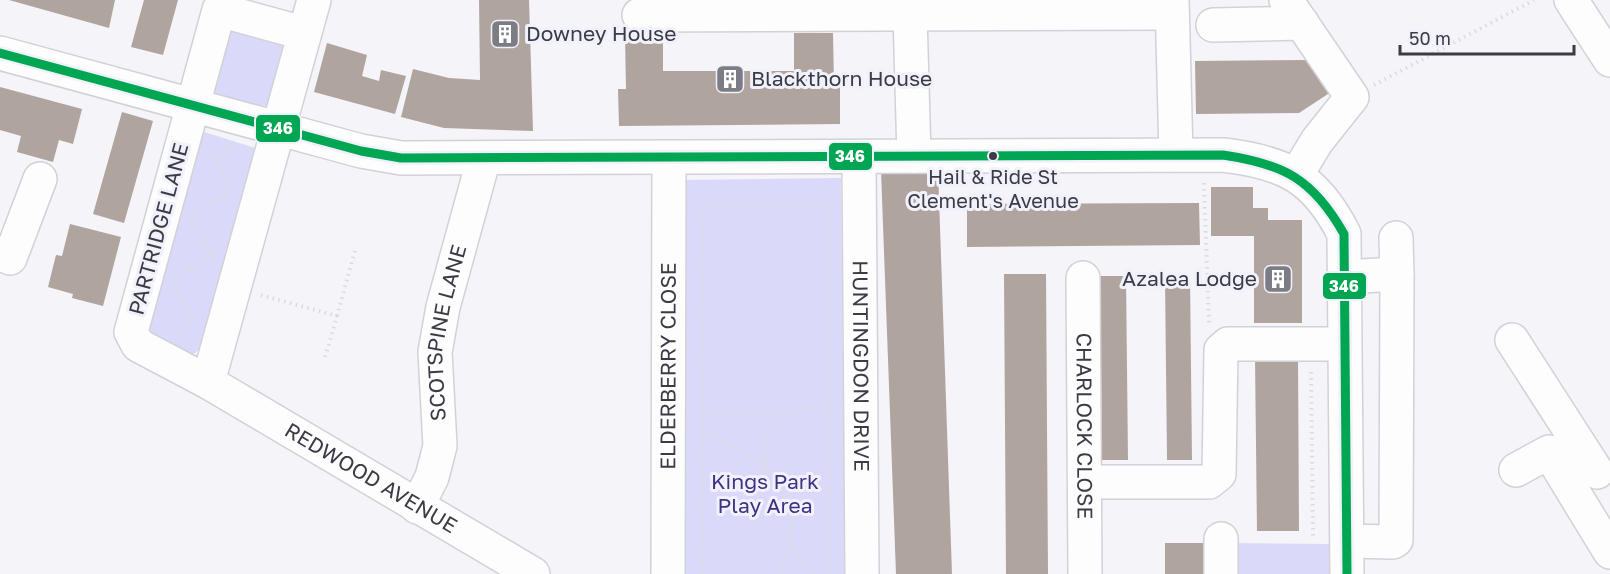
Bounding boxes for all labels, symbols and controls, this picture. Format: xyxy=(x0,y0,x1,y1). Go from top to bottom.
building icon: Downey House xyxy=(489,18,521,50)
scale bar xyxy=(1400,18,1574,56)
place label: Downey House xyxy=(526,20,676,46)
text: 50 m xyxy=(1409,27,1451,49)
building icon: Blackthorn House xyxy=(714,63,746,95)
place label: Blackthorn House xyxy=(751,65,932,91)
line badge: 346 xyxy=(255,114,301,143)
text: 346 xyxy=(263,118,293,138)
street label: PARTRIDGE LANE xyxy=(123,140,194,318)
line badge: 346 xyxy=(828,142,873,171)
text: 346 xyxy=(835,146,865,166)
marker: Hail & Ride St Clement's Avenue xyxy=(987,150,999,162)
place label: Hail & Ride St Clement's Avenue xyxy=(907,164,1079,212)
street label: SCOTSPINE LANE xyxy=(421,241,472,422)
street label: HUNTINGDON DRIVE xyxy=(848,260,875,472)
street label: ELDERBERRY CLOSE xyxy=(654,262,681,470)
building icon: Azalea Lodge xyxy=(1262,263,1294,295)
place label: Azalea Lodge xyxy=(1122,265,1257,291)
line badge: 346 xyxy=(1322,272,1367,300)
text: 346 xyxy=(1329,276,1359,296)
street label: CHARLOCK CLOSE xyxy=(1071,333,1099,519)
street label: REDWOOD AVENUE xyxy=(280,416,462,538)
park label: Kings Park Play Area xyxy=(711,468,819,518)

